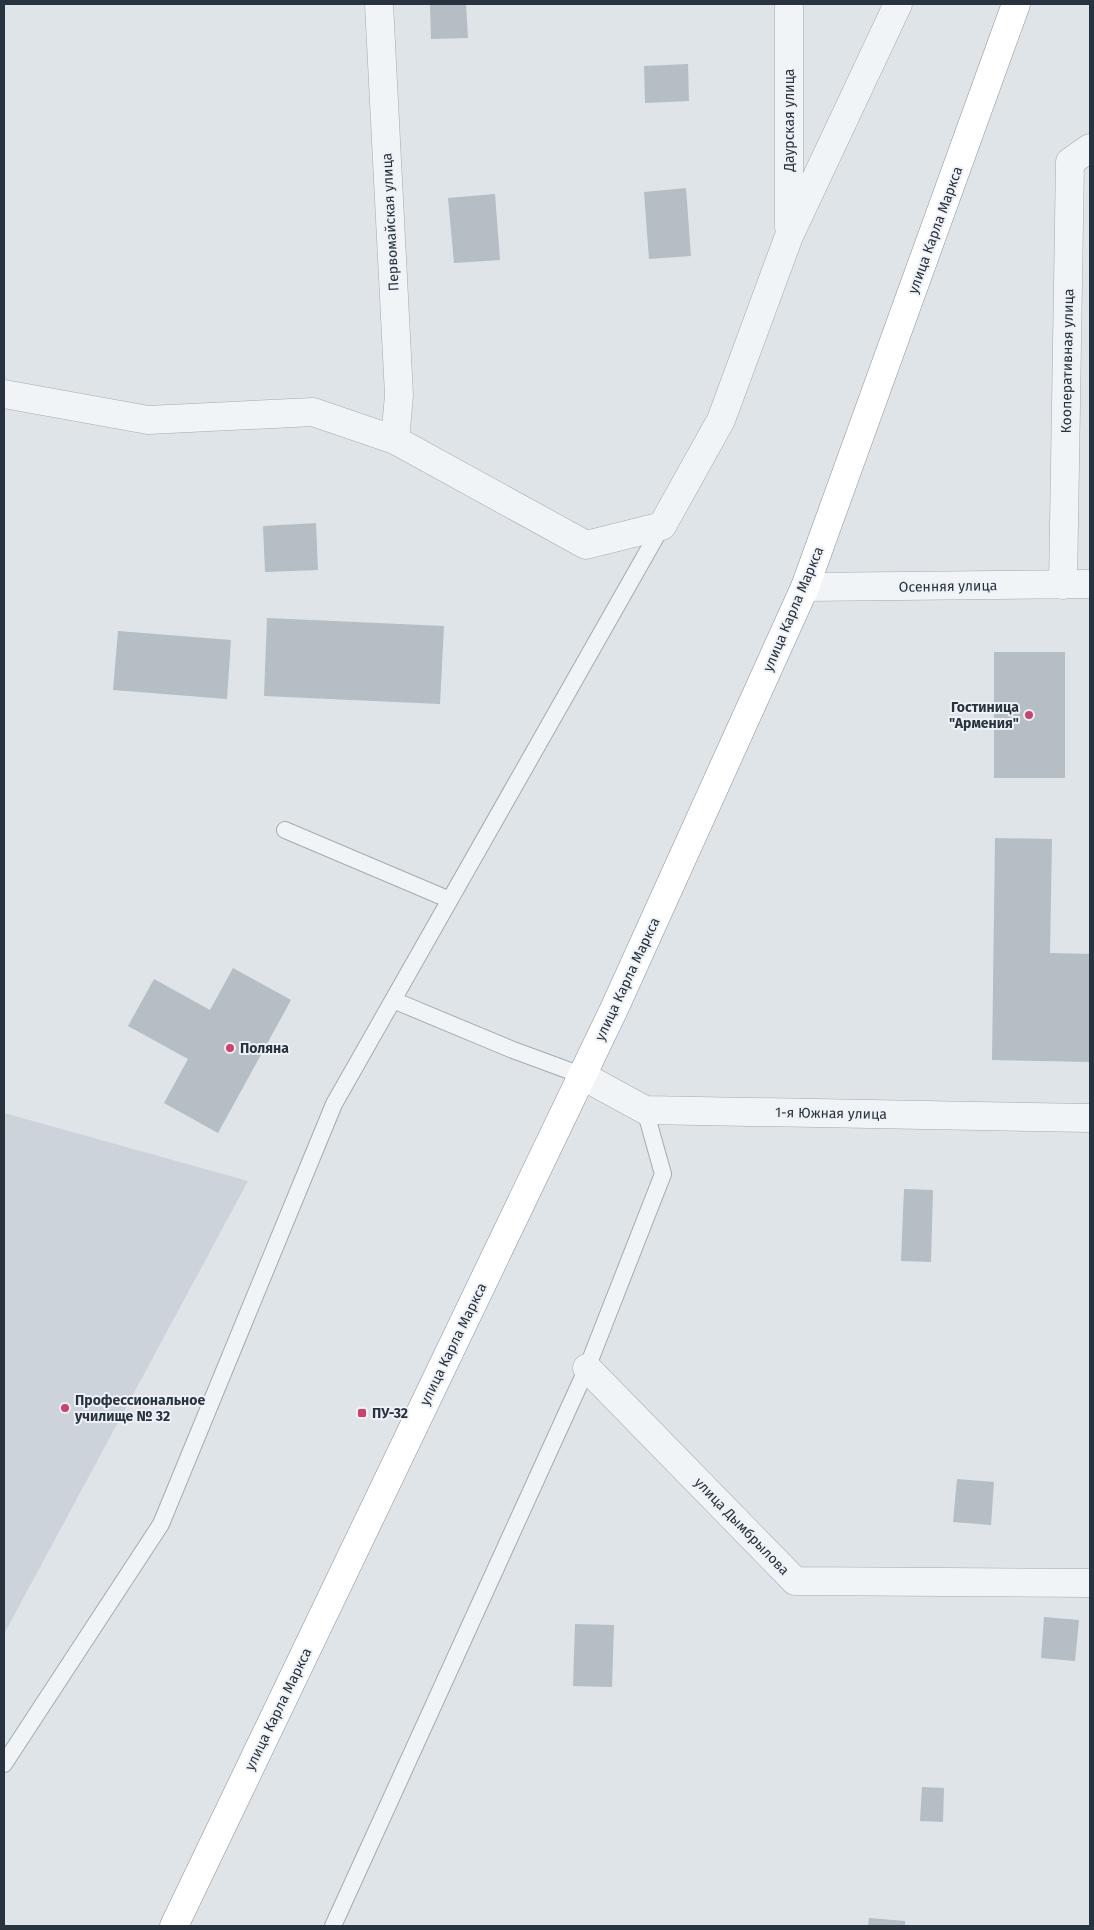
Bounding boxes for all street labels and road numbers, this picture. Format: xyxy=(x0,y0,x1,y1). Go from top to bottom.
street label: Даурская улица xyxy=(781,69,798,172)
street label: Первомайская улица xyxy=(378,152,403,292)
street label: улица Карла Маркса xyxy=(905,164,966,296)
street label: Кооперативная улица xyxy=(1058,288,1077,434)
street label: улица Карла Маркса xyxy=(759,544,828,674)
street label: Осенняя улица xyxy=(899,577,997,596)
street label: улица Карла Маркса xyxy=(591,915,664,1044)
street label: 1-я Южная улица xyxy=(775,1104,887,1123)
street label: улица Карла Маркса xyxy=(416,1280,491,1408)
street label: улица Дымбрылова xyxy=(691,1474,793,1579)
street label: улица Карла Маркса xyxy=(241,1645,316,1773)

